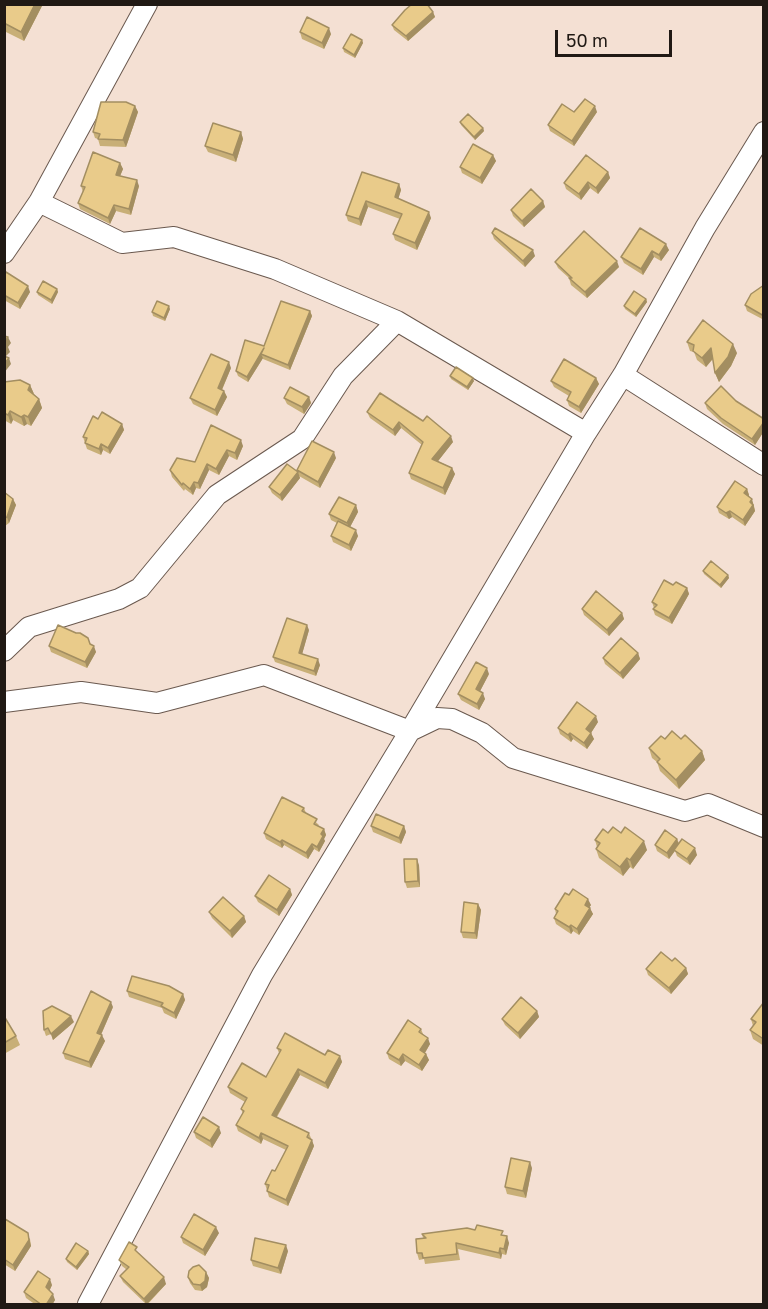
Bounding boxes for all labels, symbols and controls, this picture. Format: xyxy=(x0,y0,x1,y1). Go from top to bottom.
scale bar xyxy=(558,18,675,56)
text: 50 m xyxy=(566,29,608,51)

